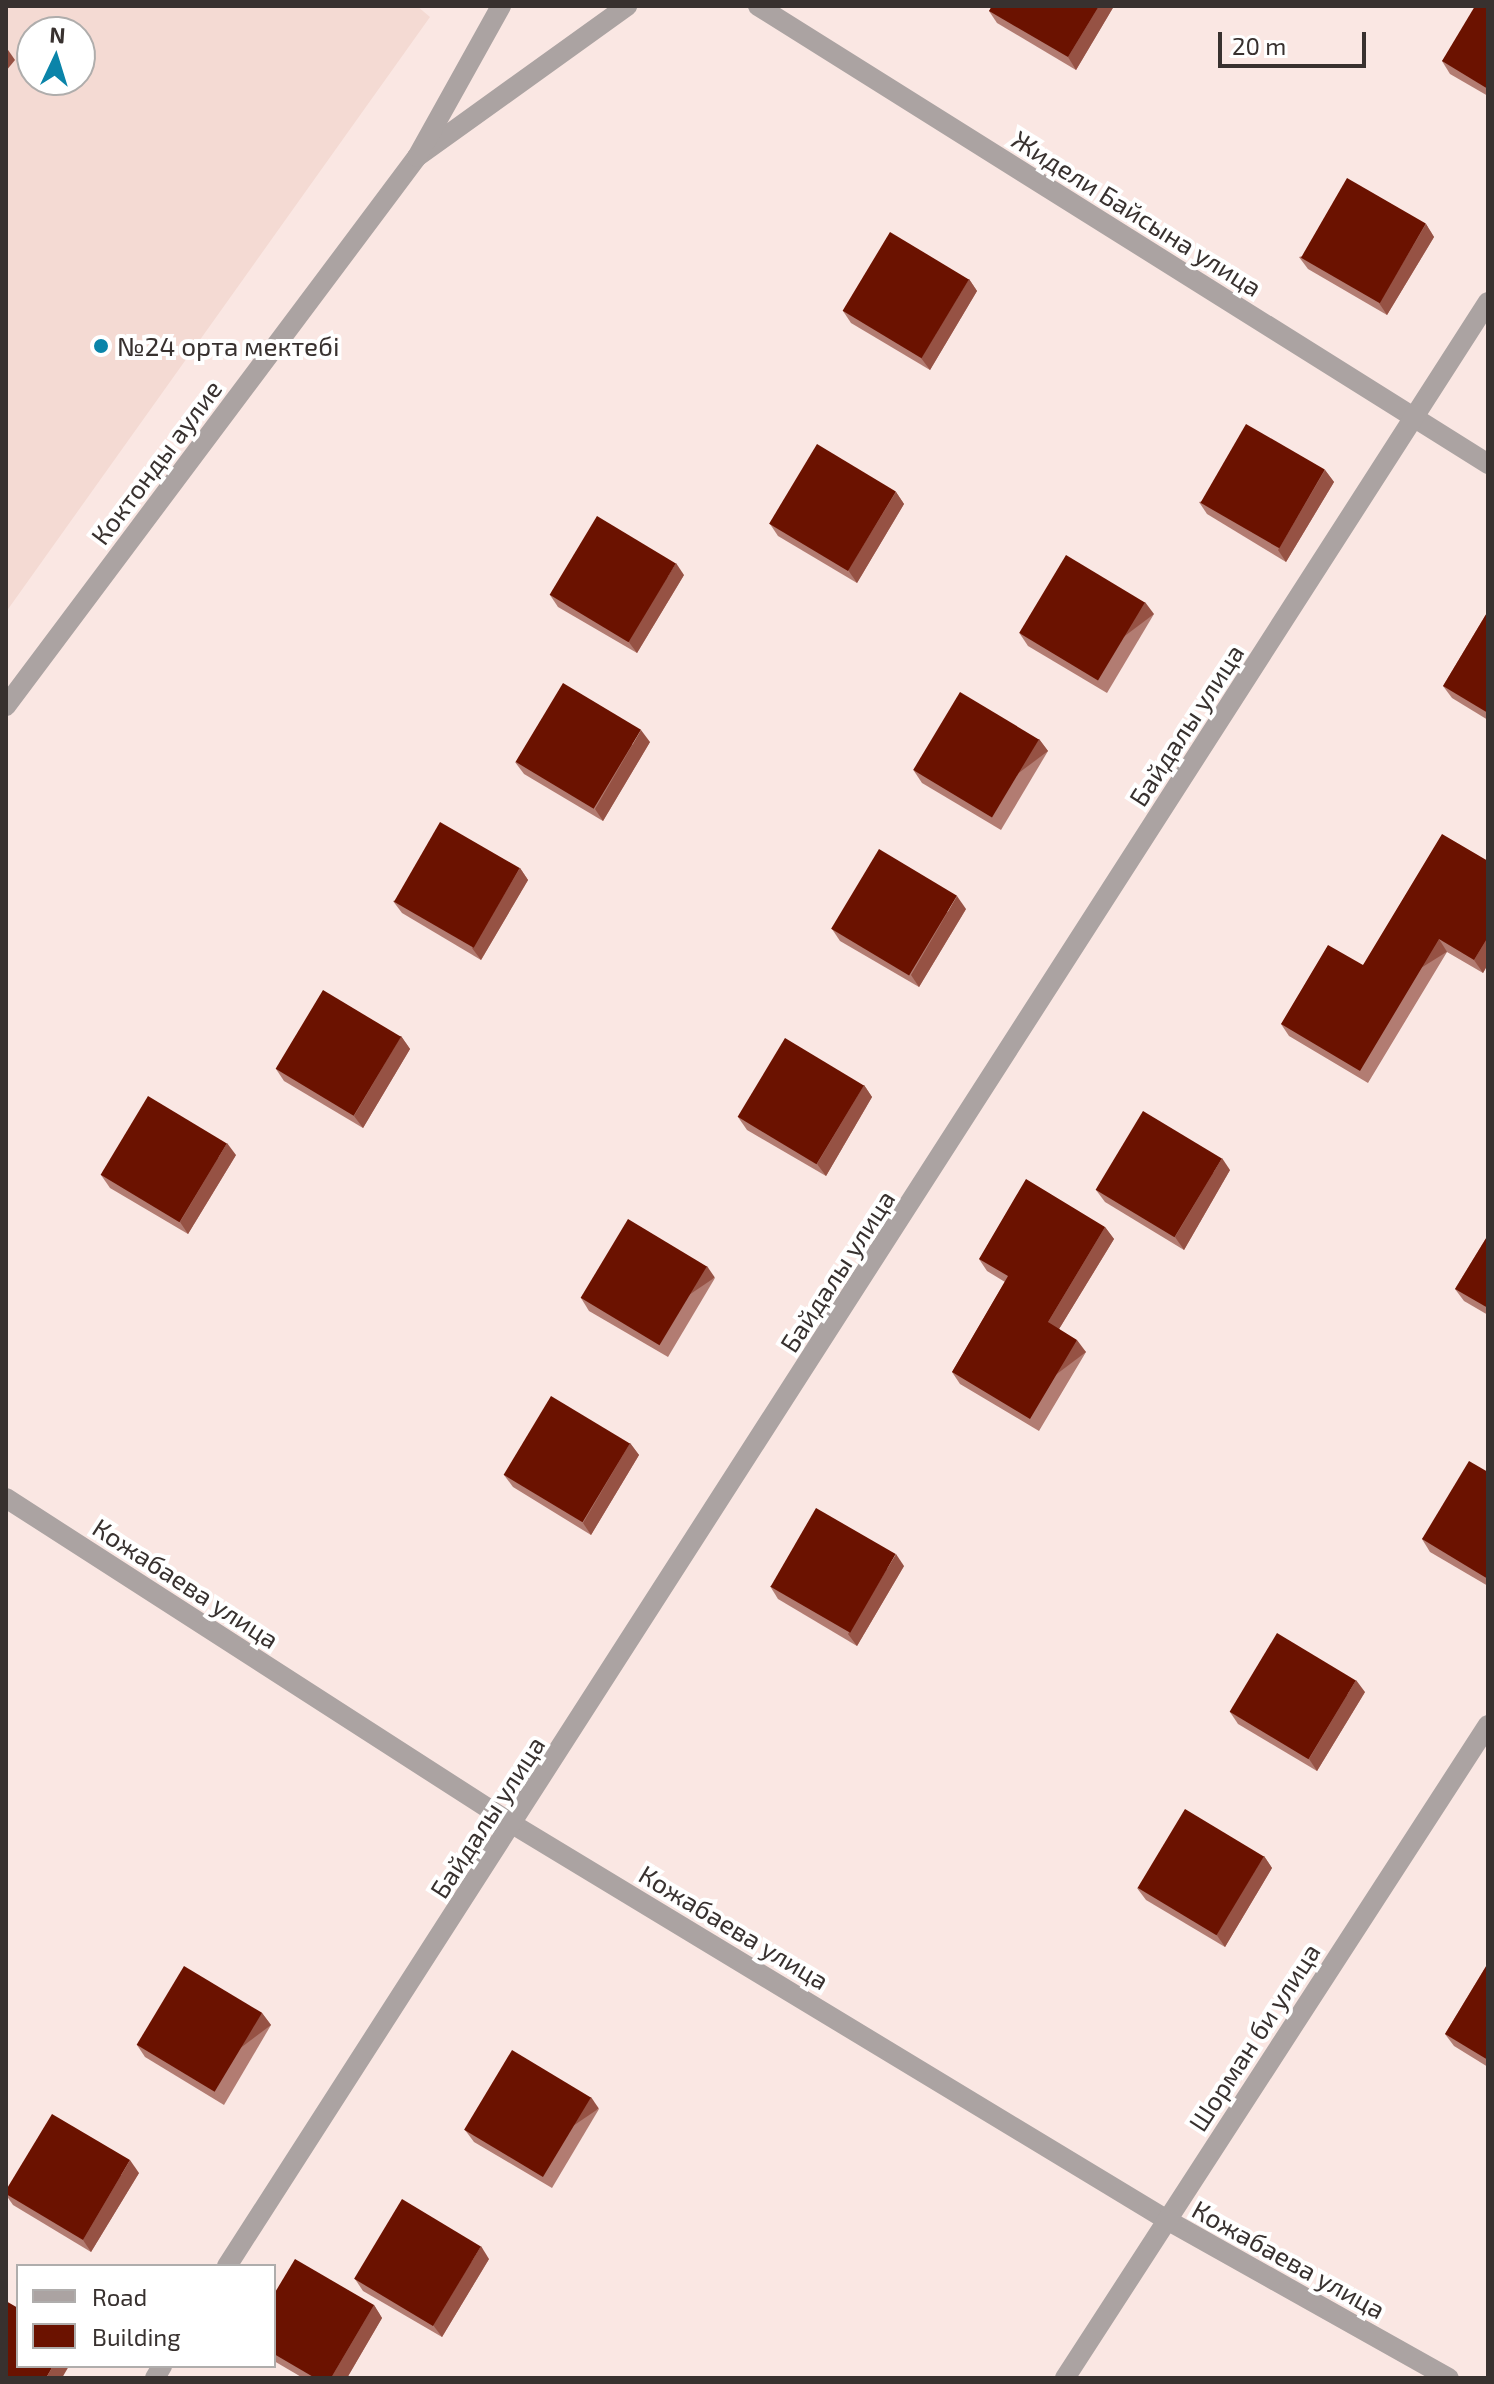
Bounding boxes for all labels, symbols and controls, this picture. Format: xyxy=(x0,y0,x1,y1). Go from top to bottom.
north arrow xyxy=(16,16,96,96)
scale bar xyxy=(1222,16,1370,66)
text: N xyxy=(49,21,66,48)
text: 20 m xyxy=(1232,31,1286,60)
street label: Жидели Байсына улица xyxy=(1006,123,1268,303)
place label: №24 орта мектебі xyxy=(117,330,339,362)
marker: №24 орта мектебі xyxy=(92,337,110,355)
street label: Коктонды аулие xyxy=(84,374,228,550)
street label: Байдалы улица xyxy=(1122,638,1250,812)
street label: Байдалы улица xyxy=(773,1184,901,1358)
street label: Кожабаева улица xyxy=(87,1511,285,1655)
street label: Байдалы улица xyxy=(423,1730,551,1904)
street label: Кожабаева улица xyxy=(634,1858,834,1996)
street label: Шорман би улица xyxy=(1182,1937,1326,2137)
street label: Кожабаева улица xyxy=(1187,2193,1391,2325)
legend xyxy=(16,2264,276,2368)
text: Road xyxy=(92,2282,147,2311)
text: Building xyxy=(92,2322,181,2351)

